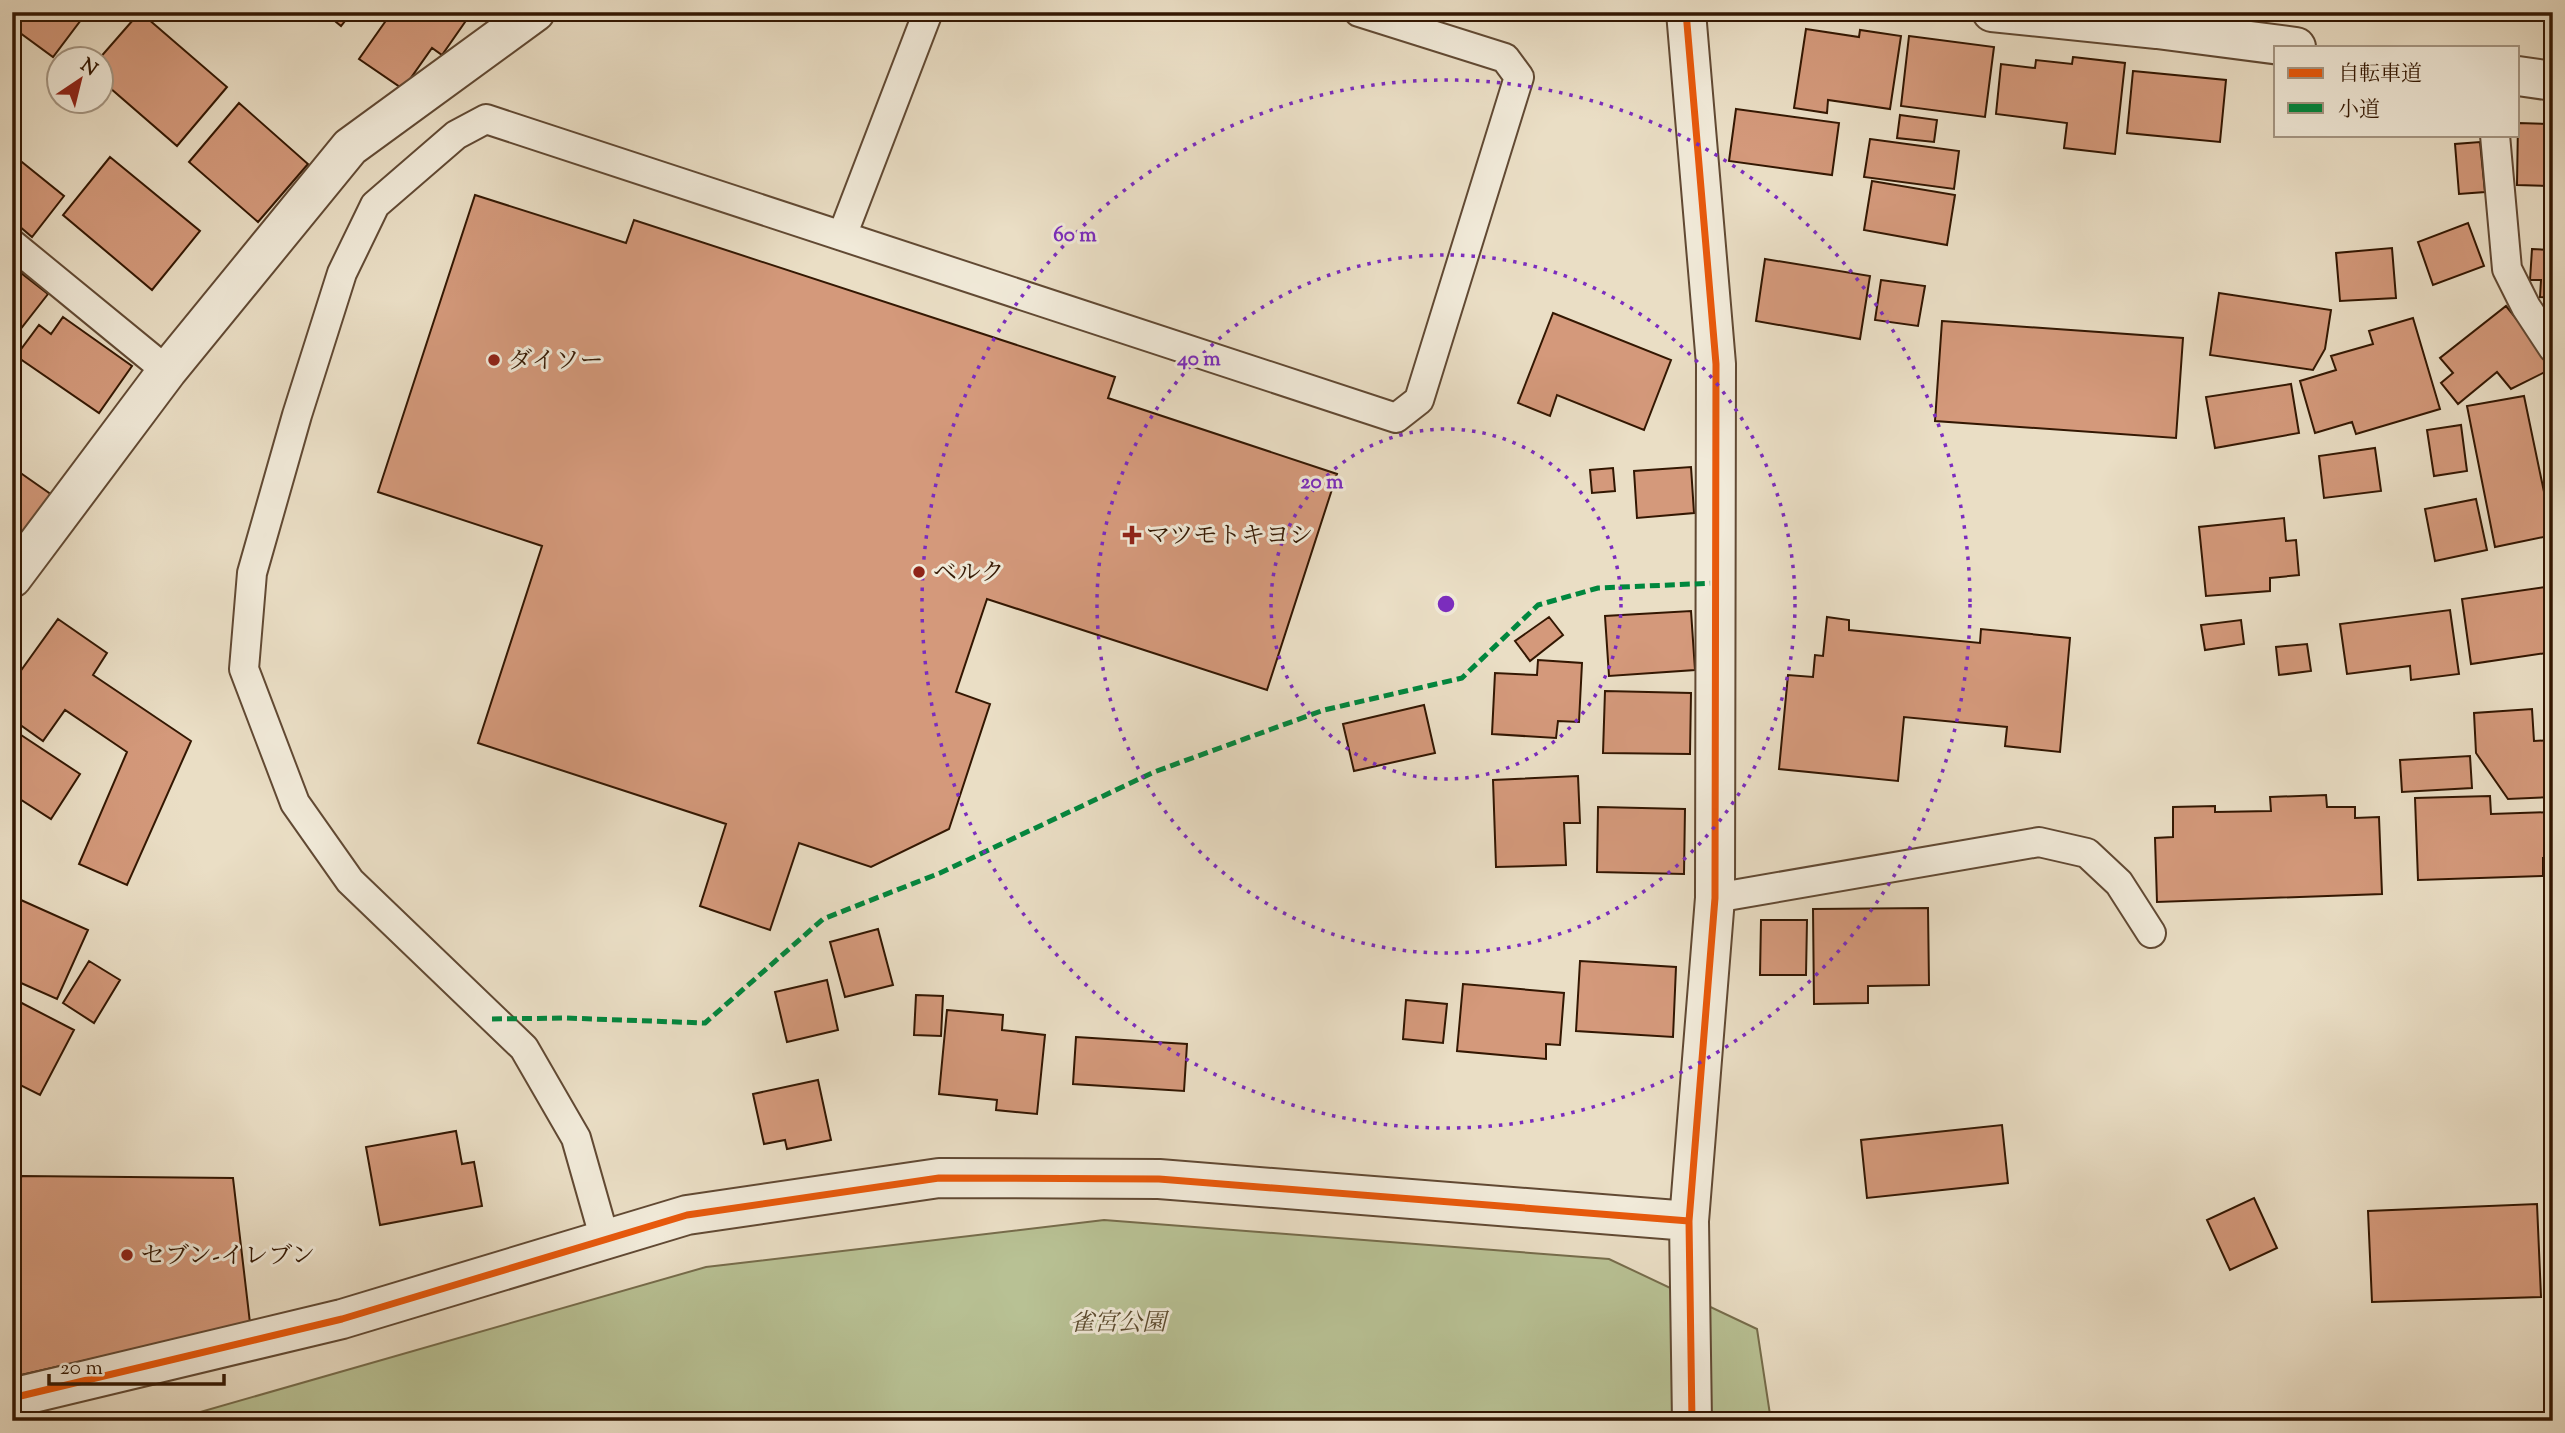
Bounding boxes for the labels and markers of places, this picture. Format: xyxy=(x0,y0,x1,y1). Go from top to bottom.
place label: ダイソー xyxy=(508,345,604,379)
marker: ダイソー xyxy=(486,352,502,368)
place label: マツモトキヨシ xyxy=(1146,520,1313,554)
marker: マツモトキヨシ xyxy=(1124,527,1140,543)
place label: ベルク xyxy=(933,557,1005,591)
marker: ベルク xyxy=(911,564,927,580)
centre of rings xyxy=(1434,592,1458,616)
place label: セブン-イレブン xyxy=(141,1240,315,1274)
marker: セブン-イレブン xyxy=(119,1247,135,1263)

